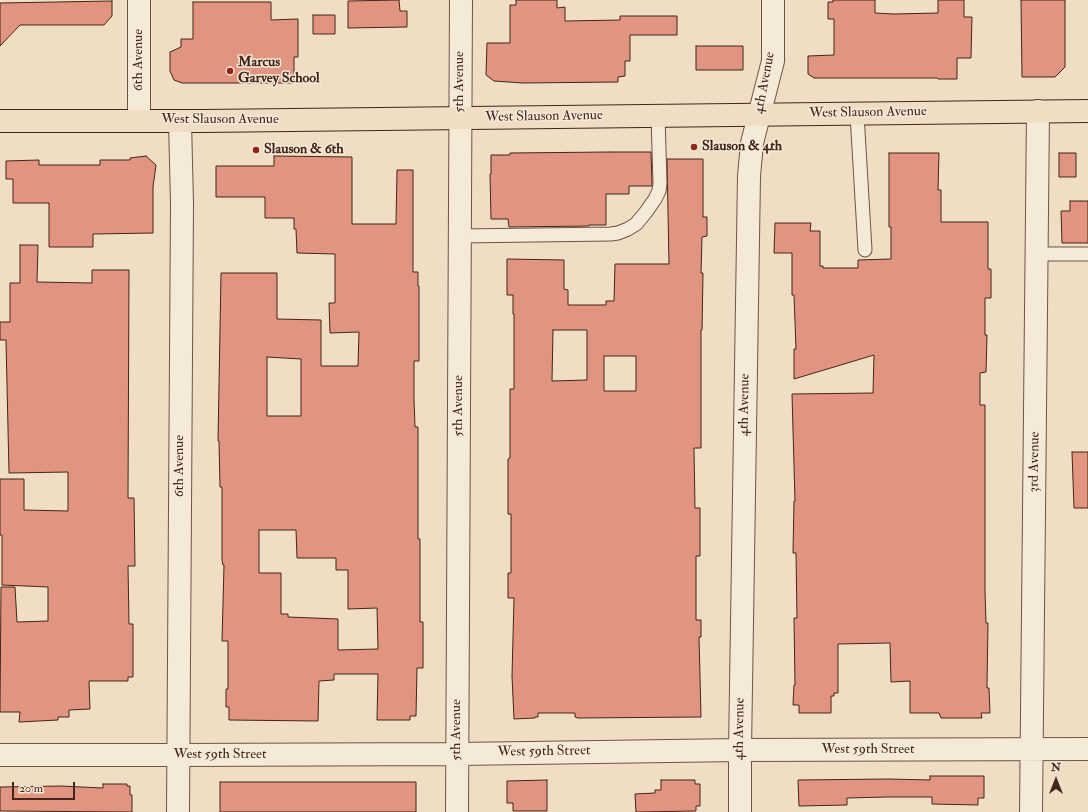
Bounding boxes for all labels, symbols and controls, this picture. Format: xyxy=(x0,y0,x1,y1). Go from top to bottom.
street label: 6th Avenue xyxy=(131,29,147,91)
street label: 5th Avenue xyxy=(452,51,468,113)
street label: 4th Avenue xyxy=(751,51,779,115)
place label: Marcus Garvey School xyxy=(238,55,320,88)
marker: Marcus Garvey School xyxy=(225,66,235,76)
street label: West Slauson Avenue xyxy=(809,104,927,122)
street label: West Slauson Avenue xyxy=(485,108,603,126)
street label: West Slauson Avenue xyxy=(161,112,279,128)
place label: Slauson & 4th xyxy=(702,139,782,155)
place label: Slauson & 6th xyxy=(264,142,344,158)
marker: Slauson & 4th xyxy=(689,142,699,152)
marker: Slauson & 6th xyxy=(251,145,261,155)
street label: 4th Avenue xyxy=(736,373,754,437)
street label: 5th Avenue xyxy=(451,375,467,437)
street label: 3rd Avenue xyxy=(1026,431,1044,493)
street label: 6th Avenue xyxy=(172,435,188,497)
street label: 4th Avenue xyxy=(731,697,749,761)
street label: 5th Avenue xyxy=(449,699,465,761)
street label: West 59th Street xyxy=(821,742,915,758)
street label: West 59th Street xyxy=(497,743,591,761)
street label: West 59th Street xyxy=(173,747,267,763)
north arrow xyxy=(1036,760,1076,800)
text: N xyxy=(1051,761,1061,774)
scale bar xyxy=(14,774,77,800)
text: 20 m xyxy=(19,781,43,796)

